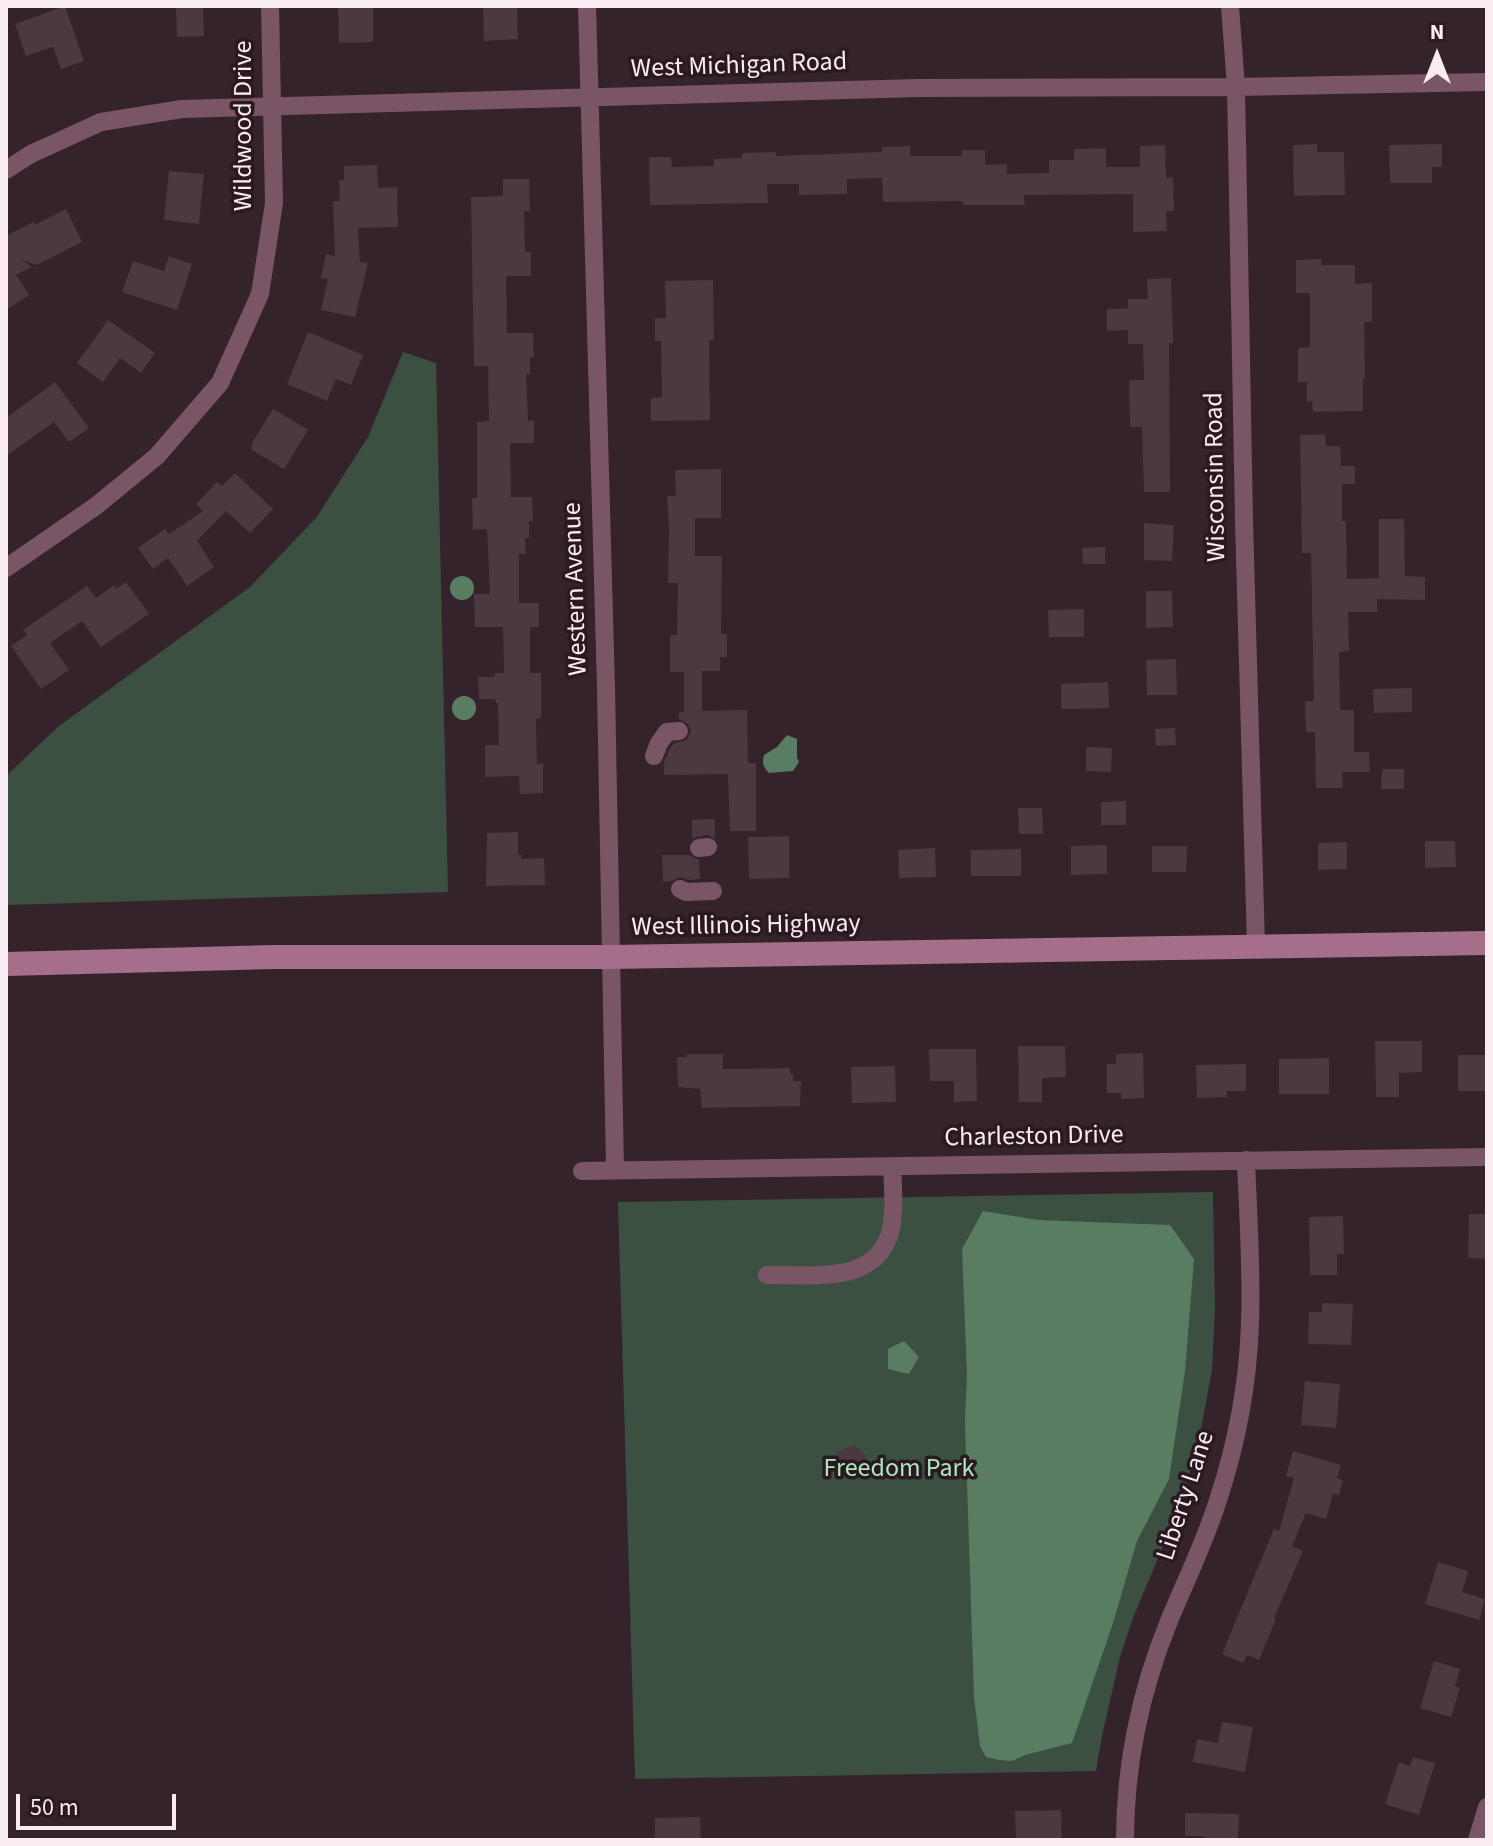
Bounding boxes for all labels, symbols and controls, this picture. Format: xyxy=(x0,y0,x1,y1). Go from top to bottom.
north arrow xyxy=(1397,16,1477,96)
text: N xyxy=(1430,16,1444,48)
street label: Wildwood Drive xyxy=(229,41,261,211)
street label: West Michigan Road xyxy=(630,48,848,86)
street label: Wisconsin Road xyxy=(1200,392,1234,562)
street label: Western Avenue xyxy=(558,502,596,676)
street label: West Illinois Highway xyxy=(631,909,861,945)
street label: Charleston Drive xyxy=(944,1121,1124,1155)
street label: Liberty Lane xyxy=(1151,1427,1223,1565)
park label: Freedom Park xyxy=(824,1454,974,1486)
scale bar xyxy=(20,1778,180,1828)
text: 50 m xyxy=(30,1790,79,1825)

